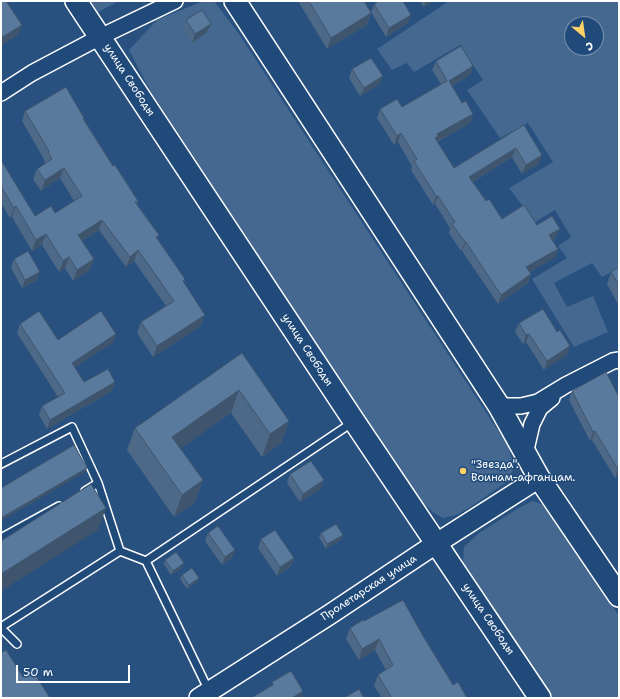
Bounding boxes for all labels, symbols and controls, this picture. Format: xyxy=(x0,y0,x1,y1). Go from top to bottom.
north arrow xyxy=(564,16,604,56)
text: С xyxy=(583,38,596,54)
street label: улица Свободы xyxy=(101,41,157,119)
street label: улица Свободы xyxy=(279,311,335,389)
place label: "Звезда". Воинам-афганцам. xyxy=(471,458,575,484)
marker: "Звезда". Воинам-афганцам. xyxy=(458,466,468,476)
street label: Пролетарская улица xyxy=(319,552,419,624)
street label: улица Свободы xyxy=(459,581,517,657)
scale bar xyxy=(18,657,132,683)
text: 50 m xyxy=(23,664,53,680)

